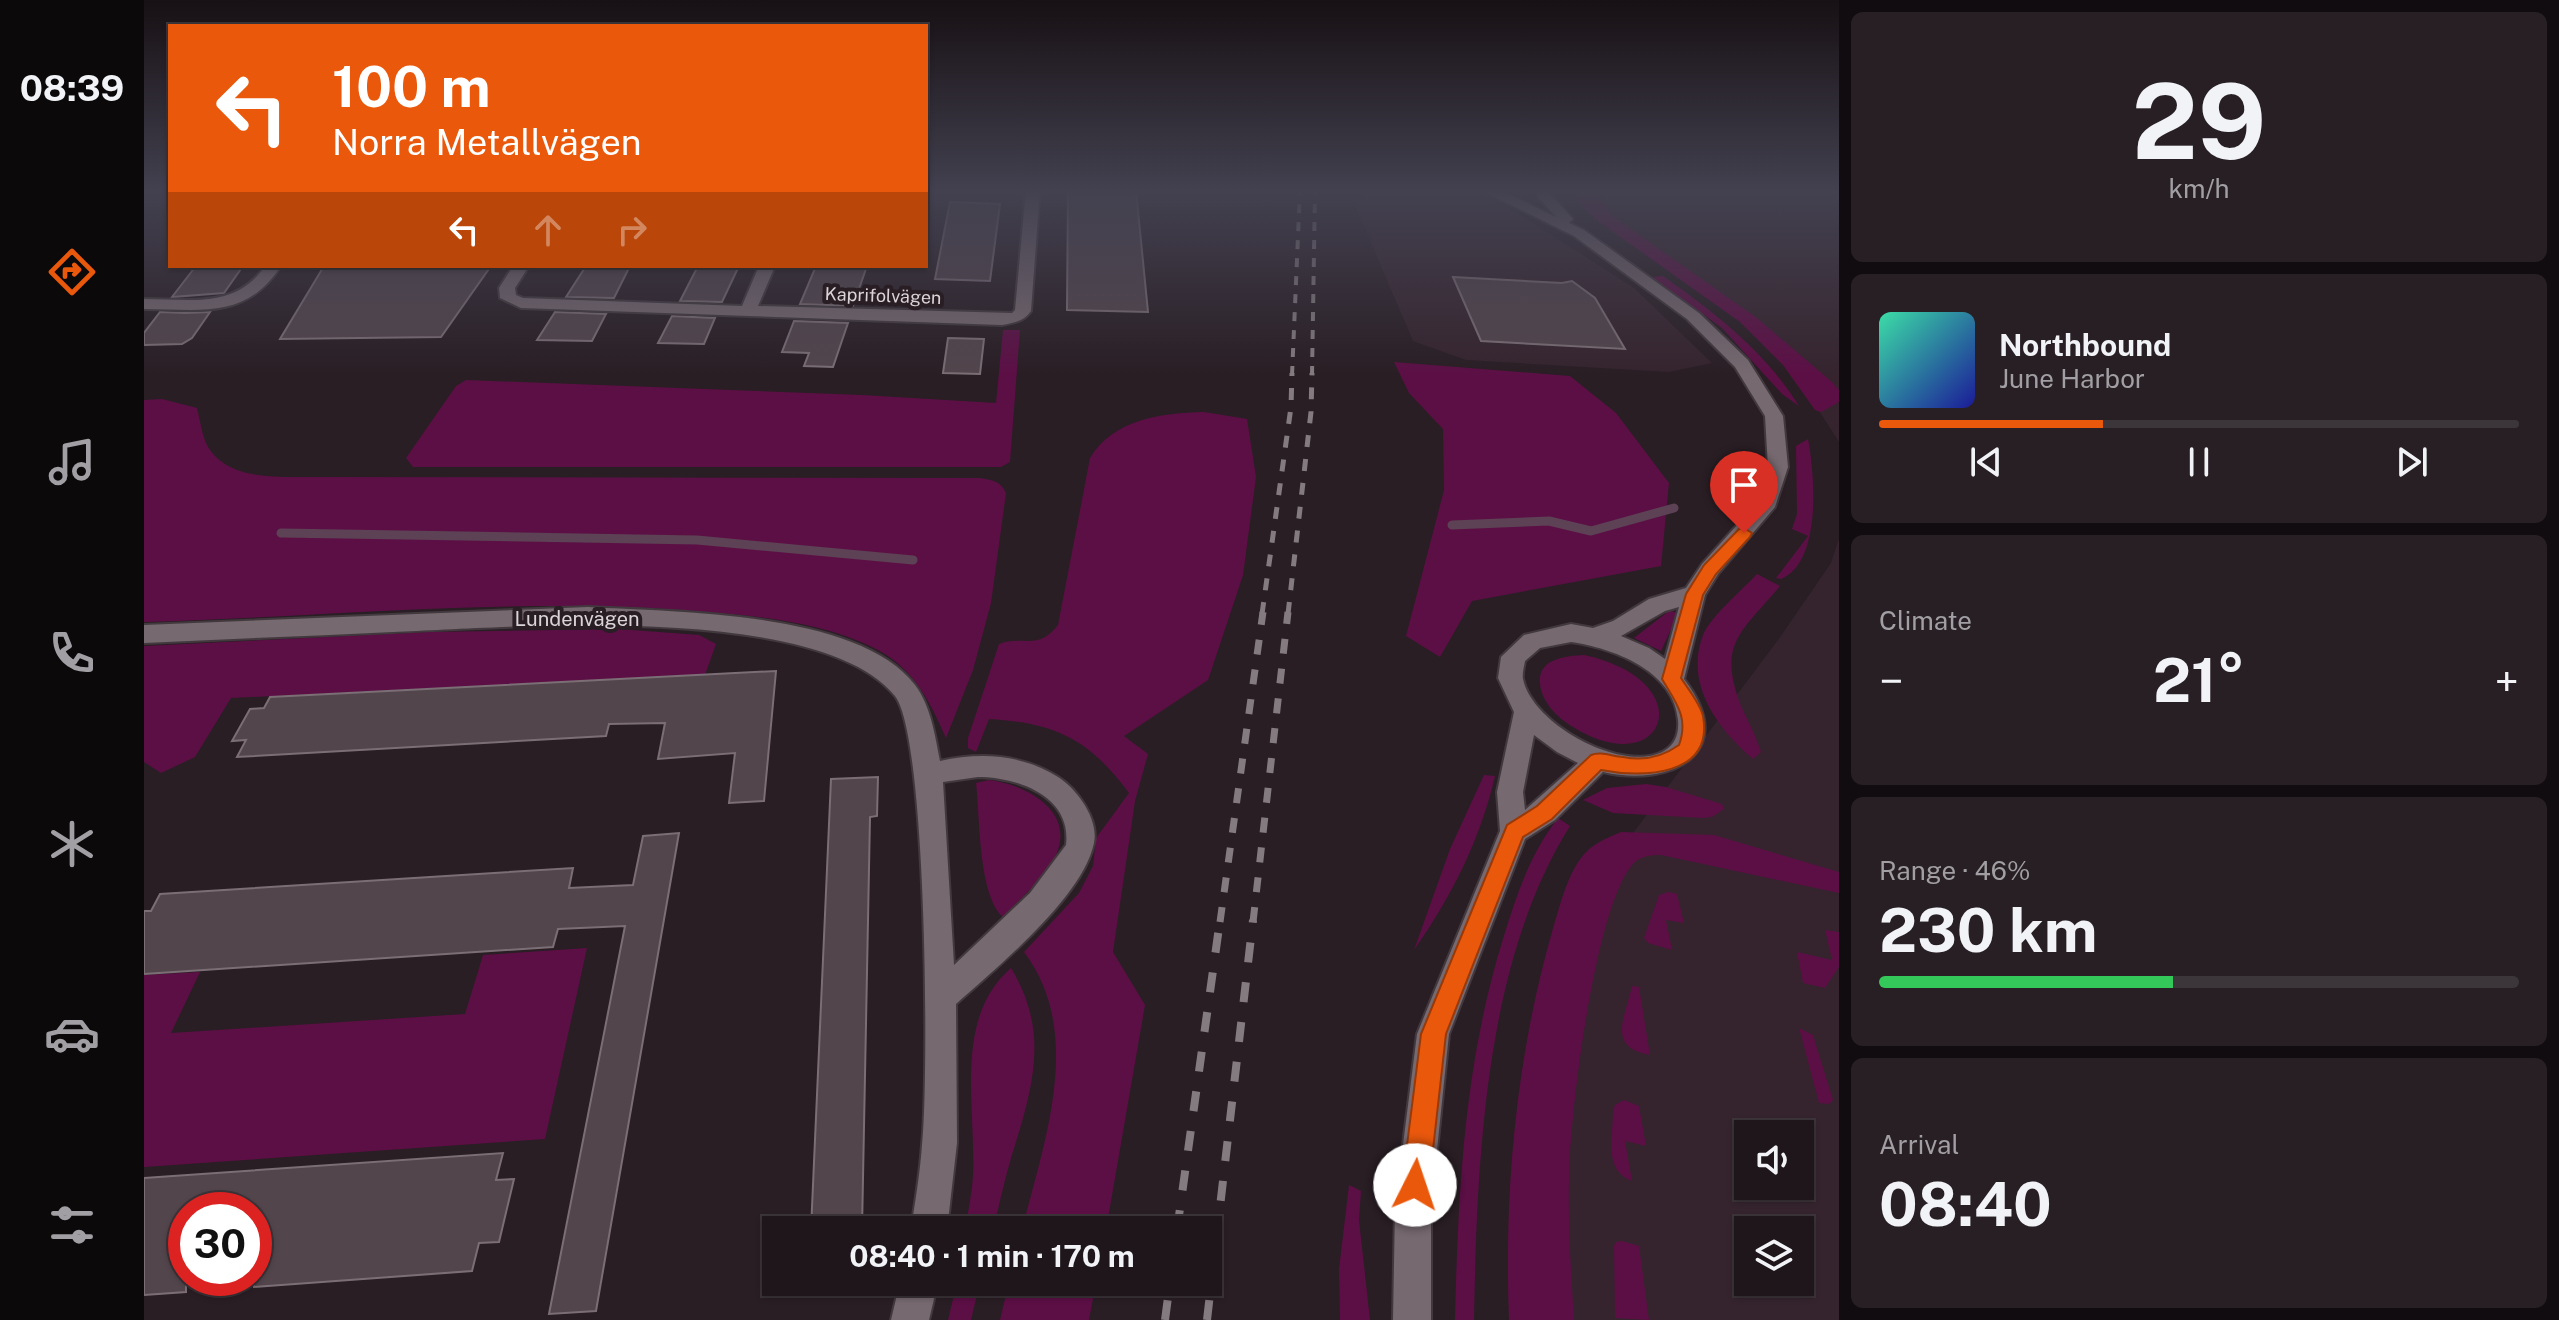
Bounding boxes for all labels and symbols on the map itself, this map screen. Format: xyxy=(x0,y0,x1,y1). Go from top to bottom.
street label: Kaprifolvägen xyxy=(824,283,942,308)
pin xyxy=(1710,451,1778,533)
street label: Lundenvägen xyxy=(514,607,640,631)
position arrow xyxy=(1373,1143,1457,1227)
speed limit sign: 30 xyxy=(168,1192,272,1296)

